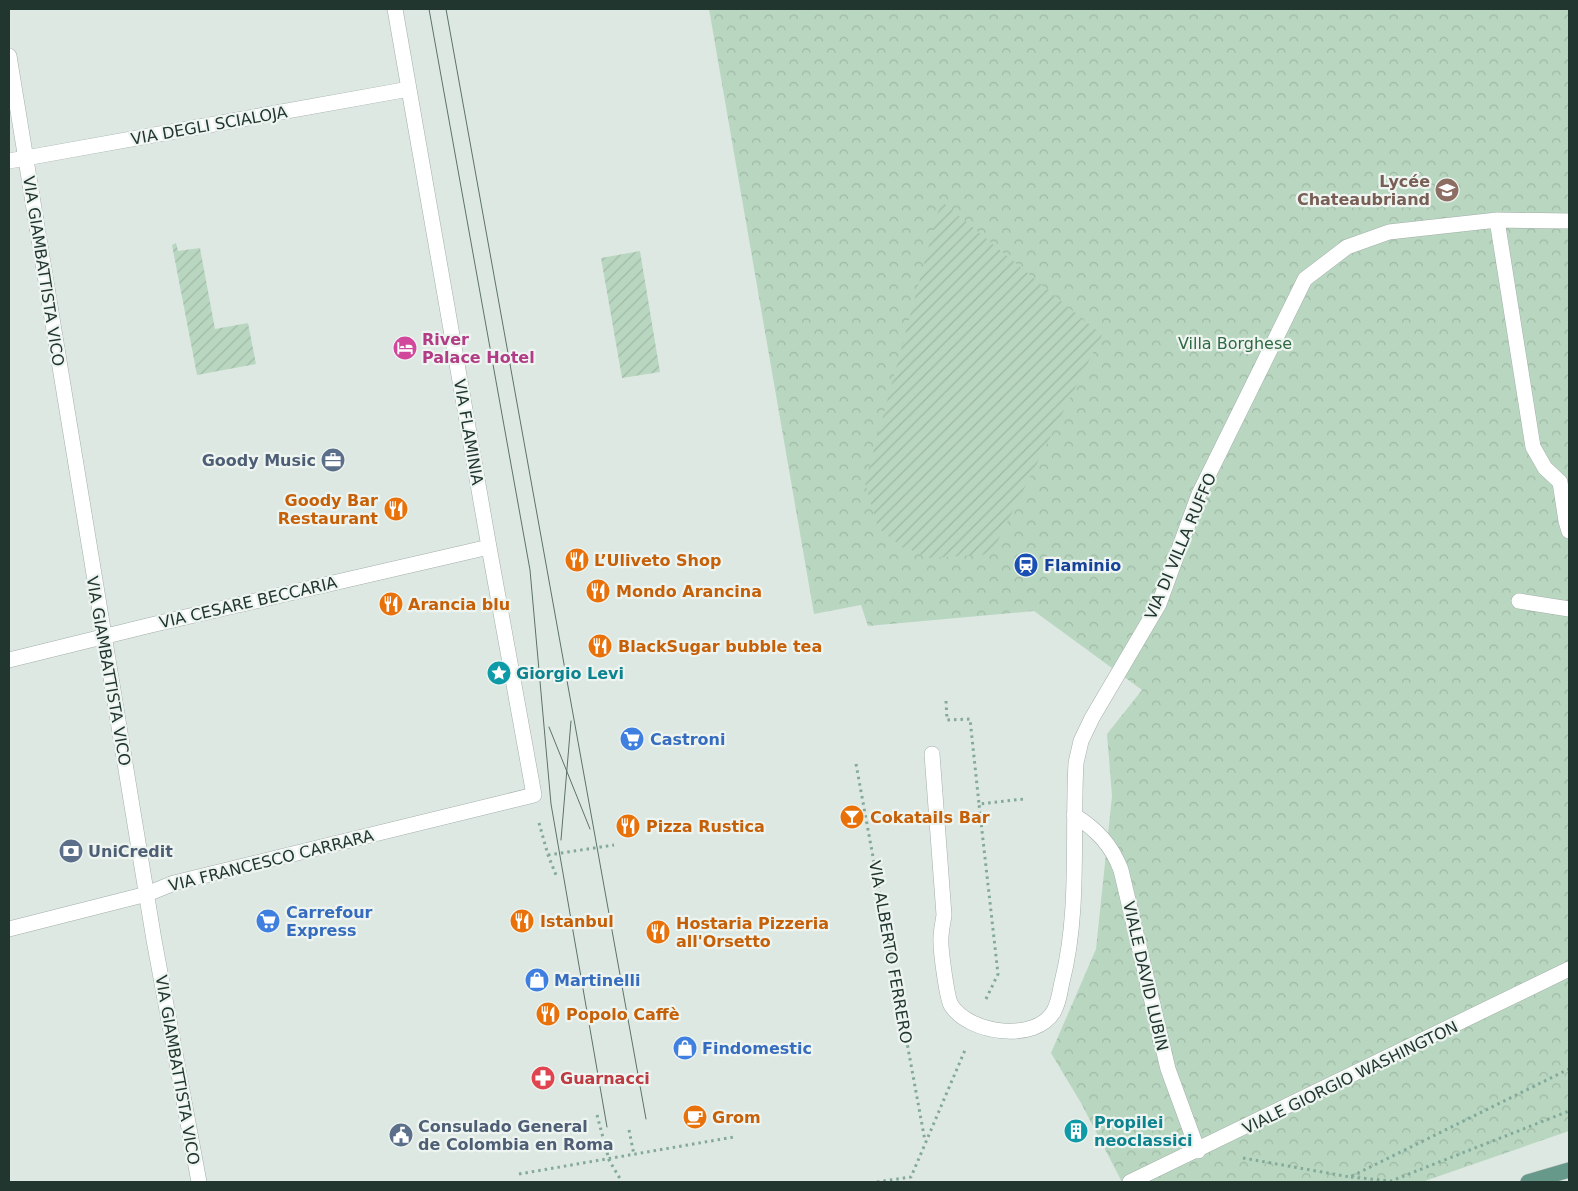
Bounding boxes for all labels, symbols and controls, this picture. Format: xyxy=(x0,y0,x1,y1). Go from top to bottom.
street label: VIA DEGLI SCIALOJA xyxy=(129,102,289,149)
place label: Lycée Chateaubriand xyxy=(1297,172,1430,209)
street label: VIA GIAMBATTISTA VICO xyxy=(19,175,68,368)
school or university icon: Lycée Chateaubriand xyxy=(1434,177,1460,203)
place label: River Palace Hotel xyxy=(422,330,535,367)
park label: Villa Borghese xyxy=(1178,334,1292,353)
hotel icon: River Palace Hotel xyxy=(392,335,418,361)
street label: VIA FLAMINIA xyxy=(450,378,487,487)
office icon: Goody Music xyxy=(320,447,346,473)
place label: Goody Music xyxy=(202,451,316,470)
street label: VIA DI VILLA RUFFO xyxy=(1141,470,1220,622)
place label: Goody Bar Restaurant xyxy=(278,491,378,528)
restaurant icon: Goody Bar Restaurant xyxy=(383,496,409,522)
restaurant icon: L’Uliveto Shop xyxy=(564,547,590,573)
place label: L’Uliveto Shop xyxy=(594,551,721,570)
station icon: Flaminio xyxy=(1013,552,1039,578)
place label: Flaminio xyxy=(1044,556,1121,575)
street label: VIA CESARE BECCARIA xyxy=(157,573,339,632)
street label: VIA GIAMBATTISTA VICO xyxy=(82,575,135,767)
restaurant icon: Mondo Arancina xyxy=(585,578,611,604)
place label: Mondo Arancina xyxy=(616,582,762,601)
restaurant icon: Arancia blu xyxy=(378,591,404,617)
place label: Arancia blu xyxy=(408,595,510,614)
restaurant icon: BlackSugar bubble tea xyxy=(587,633,613,659)
place label: BlackSugar bubble tea xyxy=(618,637,822,656)
place icon: Giorgio Levi xyxy=(486,660,512,686)
place label: Giorgio Levi xyxy=(516,664,624,683)
supermarket icon: Castroni xyxy=(619,726,645,752)
place label: Castroni xyxy=(650,730,725,749)
bar icon: Cokatails Bar xyxy=(839,804,865,830)
place label: Cokatails Bar xyxy=(870,808,990,827)
restaurant icon: Pizza Rustica xyxy=(615,813,641,839)
place label: Pizza Rustica xyxy=(646,817,765,836)
street label: VIA FRANCESCO CARRARA xyxy=(167,826,376,895)
bank icon: UniCredit xyxy=(58,838,84,864)
place label: UniCredit xyxy=(88,842,173,861)
street label: VIA ALBERTO FERRERO xyxy=(865,859,916,1045)
street label: VIALE DAVID LUBIN xyxy=(1119,899,1172,1053)
place label: Carrefour Express xyxy=(286,903,373,940)
supermarket icon: Carrefour Express xyxy=(255,908,281,934)
restaurant icon: Istanbul xyxy=(509,908,535,934)
place label: Istanbul xyxy=(540,912,614,931)
place label: Hostaria Pizzeria all'Orsetto xyxy=(676,914,829,951)
restaurant icon: Hostaria Pizzeria all'Orsetto xyxy=(645,919,671,945)
shop icon: Martinelli xyxy=(524,967,550,993)
place label: Martinelli xyxy=(554,971,640,990)
street label: VIA GIAMBATTISTA VICO xyxy=(151,974,204,1166)
restaurant icon: Popolo Caffè xyxy=(535,1001,561,1027)
place label: Popolo Caffè xyxy=(566,1005,680,1024)
street label: VIALE GIORGIO WASHINGTON xyxy=(1239,1017,1461,1138)
shop icon: Findomestic xyxy=(672,1035,698,1061)
place label: Findomestic xyxy=(702,1039,812,1058)
pharmacy icon: Guarnacci xyxy=(530,1065,556,1091)
place label: Guarnacci xyxy=(560,1069,650,1088)
cafe icon: Grom xyxy=(682,1104,708,1130)
place label: Grom xyxy=(712,1108,761,1127)
place label: Propilei neoclassici xyxy=(1094,1113,1193,1150)
place label: Consulado General de Colombia en Roma xyxy=(418,1117,614,1154)
building icon: Propilei neoclassici xyxy=(1063,1118,1089,1144)
public building icon: Consulado General de Colombia en Roma xyxy=(388,1122,414,1148)

